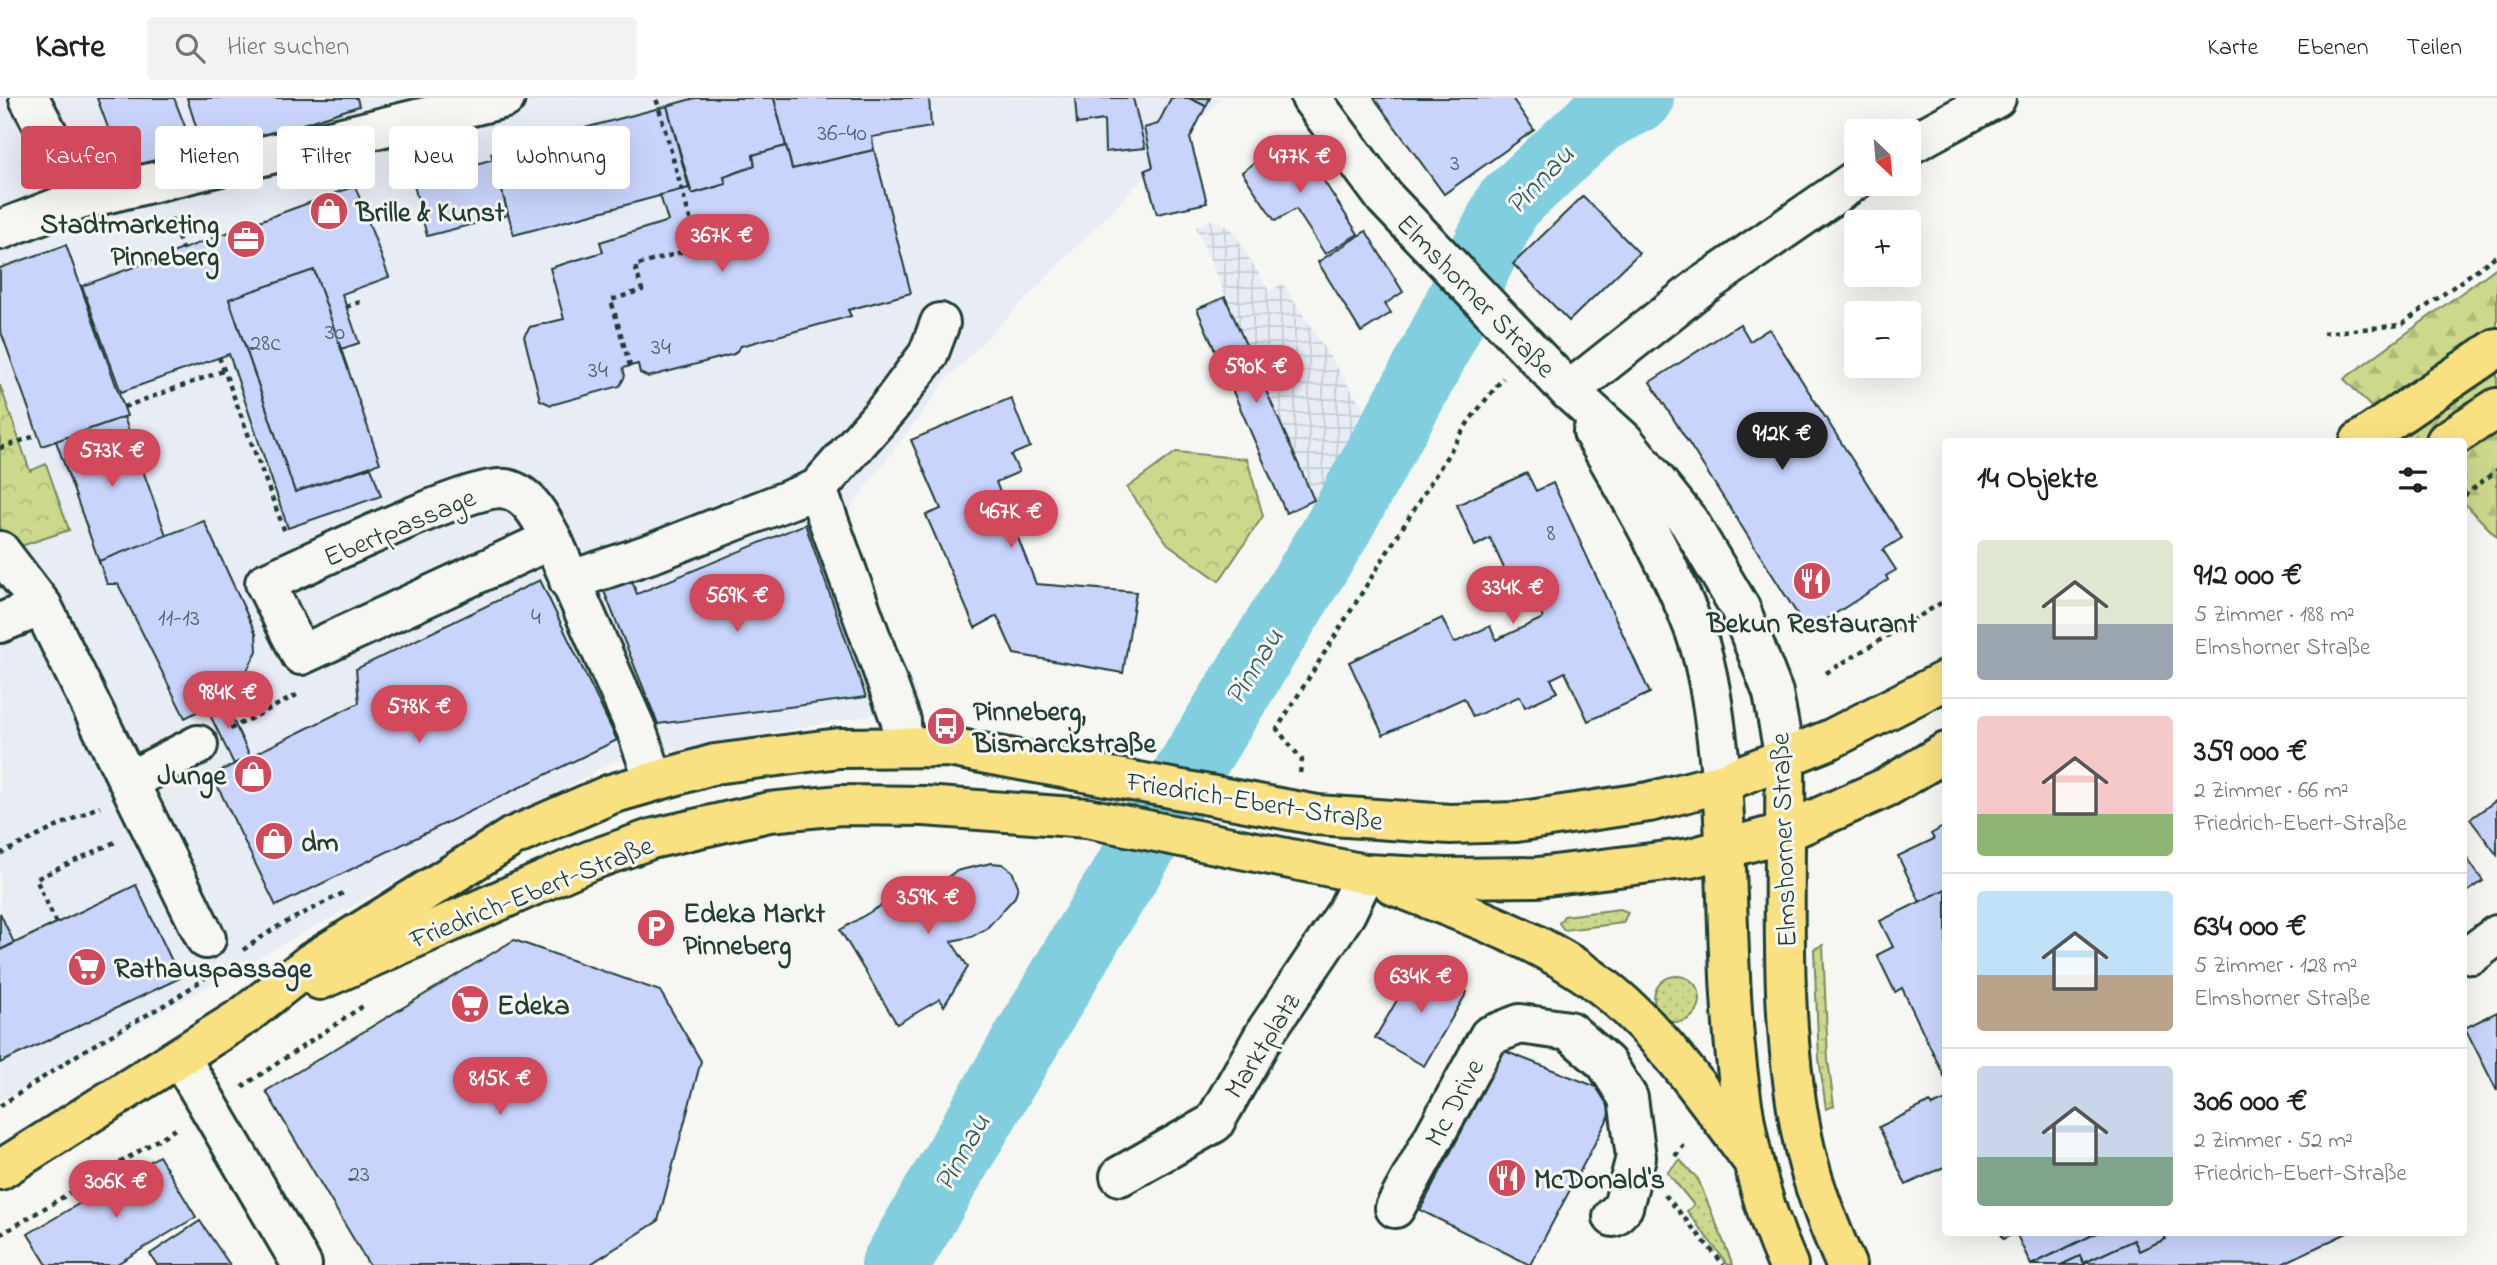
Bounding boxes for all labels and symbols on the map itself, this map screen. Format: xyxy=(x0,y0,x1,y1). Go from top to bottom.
house number: 36-40 xyxy=(817,117,867,152)
north arrow xyxy=(1844,119,1922,196)
pin: 477K € xyxy=(1243,136,1357,195)
water label: Pinnau xyxy=(1496,136,1586,227)
house number: 3 xyxy=(1450,147,1460,182)
shop icon: Brille & Kunst xyxy=(308,190,350,232)
place label: Brille & Kunst xyxy=(354,194,505,235)
place label: Stadtmarketing Pinneberg xyxy=(40,206,219,280)
street label: Elmshorner Straße xyxy=(1385,206,1564,389)
pin: 367K € xyxy=(665,214,779,274)
office icon: Stadtmarketing Pinneberg xyxy=(225,218,267,260)
house number: 30 xyxy=(325,316,345,351)
house number: 28c xyxy=(249,327,281,362)
house number: 34 xyxy=(651,331,671,366)
pin: 590K € xyxy=(1199,345,1313,405)
house number: 34 xyxy=(588,354,608,389)
pin: 912K € xyxy=(1725,412,1839,472)
pin: 573K € xyxy=(55,430,169,489)
street label: Ebertpassage xyxy=(318,479,483,580)
pin: 467K € xyxy=(954,490,1068,550)
house number: 8 xyxy=(1547,517,1556,552)
restaurant icon: Bekun Restaurant xyxy=(1791,560,1833,602)
pin: 334K € xyxy=(1456,566,1570,626)
pin: 569K € xyxy=(680,574,794,634)
house number: 4 xyxy=(531,601,541,636)
house number: 11-13 xyxy=(158,602,200,637)
place label: Bekun Restaurant xyxy=(1705,605,1918,646)
water label: Pinnau xyxy=(1215,620,1296,715)
pin: 984K € xyxy=(171,672,285,731)
pin: 578K € xyxy=(362,686,476,745)
place label: Pinneberg, Bismarckstraße xyxy=(971,693,1157,766)
bus stop icon: Pinneberg, Bismarckstraße xyxy=(925,705,967,747)
street label: Elmshorner Straße xyxy=(1761,731,1810,948)
shop icon: Junge xyxy=(232,753,274,795)
place label: Junge xyxy=(157,757,227,799)
street label: Friedrich-Ebert-Straße xyxy=(1122,763,1386,844)
shop icon: dm xyxy=(253,820,295,862)
place label: dm xyxy=(301,824,339,865)
street label: Friedrich-Ebert-Straße xyxy=(404,827,661,962)
pin: 359K € xyxy=(871,876,985,936)
place label: Edeka Markt Pinneberg xyxy=(683,895,826,969)
parking icon: Edeka Markt Pinneberg xyxy=(635,907,677,949)
supermarket icon: Rathauspassage xyxy=(66,946,108,988)
place label: Rathauspassage xyxy=(114,950,313,992)
pin: 634K € xyxy=(1364,956,1478,1015)
supermarket icon: Edeka xyxy=(449,983,491,1025)
street label: Marktplatz xyxy=(1215,986,1313,1108)
place label: Edeka xyxy=(497,987,570,1028)
street label: Mc Drive xyxy=(1416,1052,1497,1155)
pin: 815K € xyxy=(443,1058,557,1117)
water label: Pinnau xyxy=(924,1106,1004,1201)
restaurant icon: McDonald's xyxy=(1486,1157,1528,1199)
house number: 23 xyxy=(348,1158,370,1193)
pin: 306K € xyxy=(59,1160,173,1220)
place label: McDonald's xyxy=(1534,1161,1665,1202)

